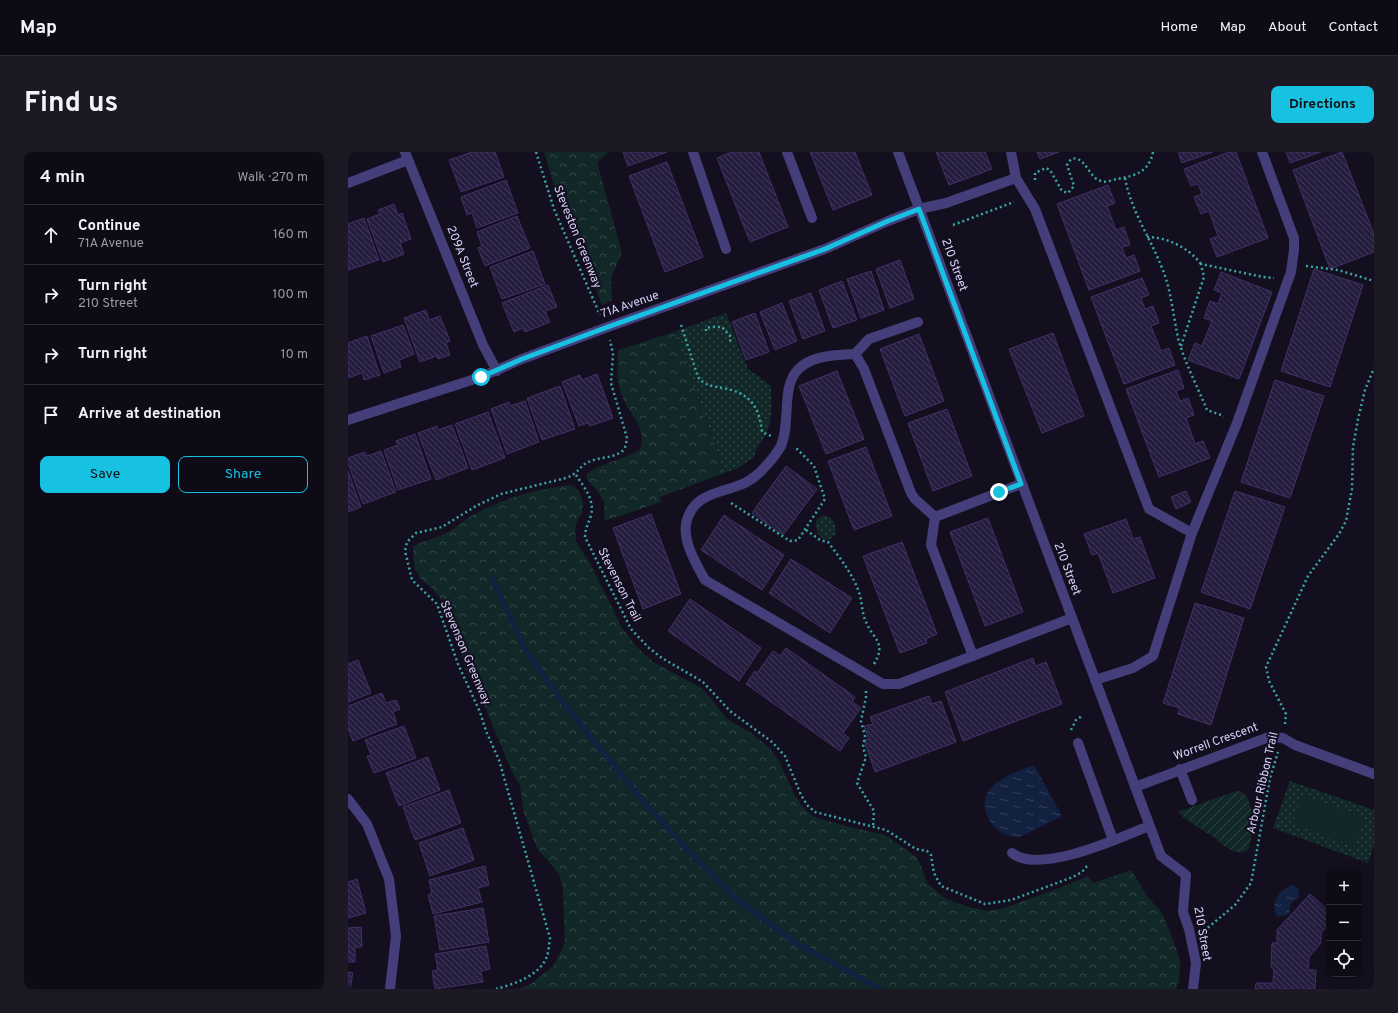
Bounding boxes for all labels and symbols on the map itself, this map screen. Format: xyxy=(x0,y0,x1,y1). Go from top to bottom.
street label: Steveston Greenway xyxy=(549,183,605,291)
street label: 209A Street xyxy=(442,224,482,290)
street label: 210 Street xyxy=(937,236,971,294)
street label: 71A Avenue xyxy=(599,288,661,322)
route start xyxy=(472,368,490,386)
route end xyxy=(990,483,1008,501)
street label: 210 Street xyxy=(1050,540,1084,598)
street label: Stevenson Trail xyxy=(593,545,645,625)
street label: Stevenson Greenway xyxy=(436,598,494,708)
street label: Worrell Crescent xyxy=(1172,719,1260,765)
street label: Arbour Ribbon Trail xyxy=(1244,731,1282,835)
street label: 210 Street xyxy=(1189,905,1215,963)

